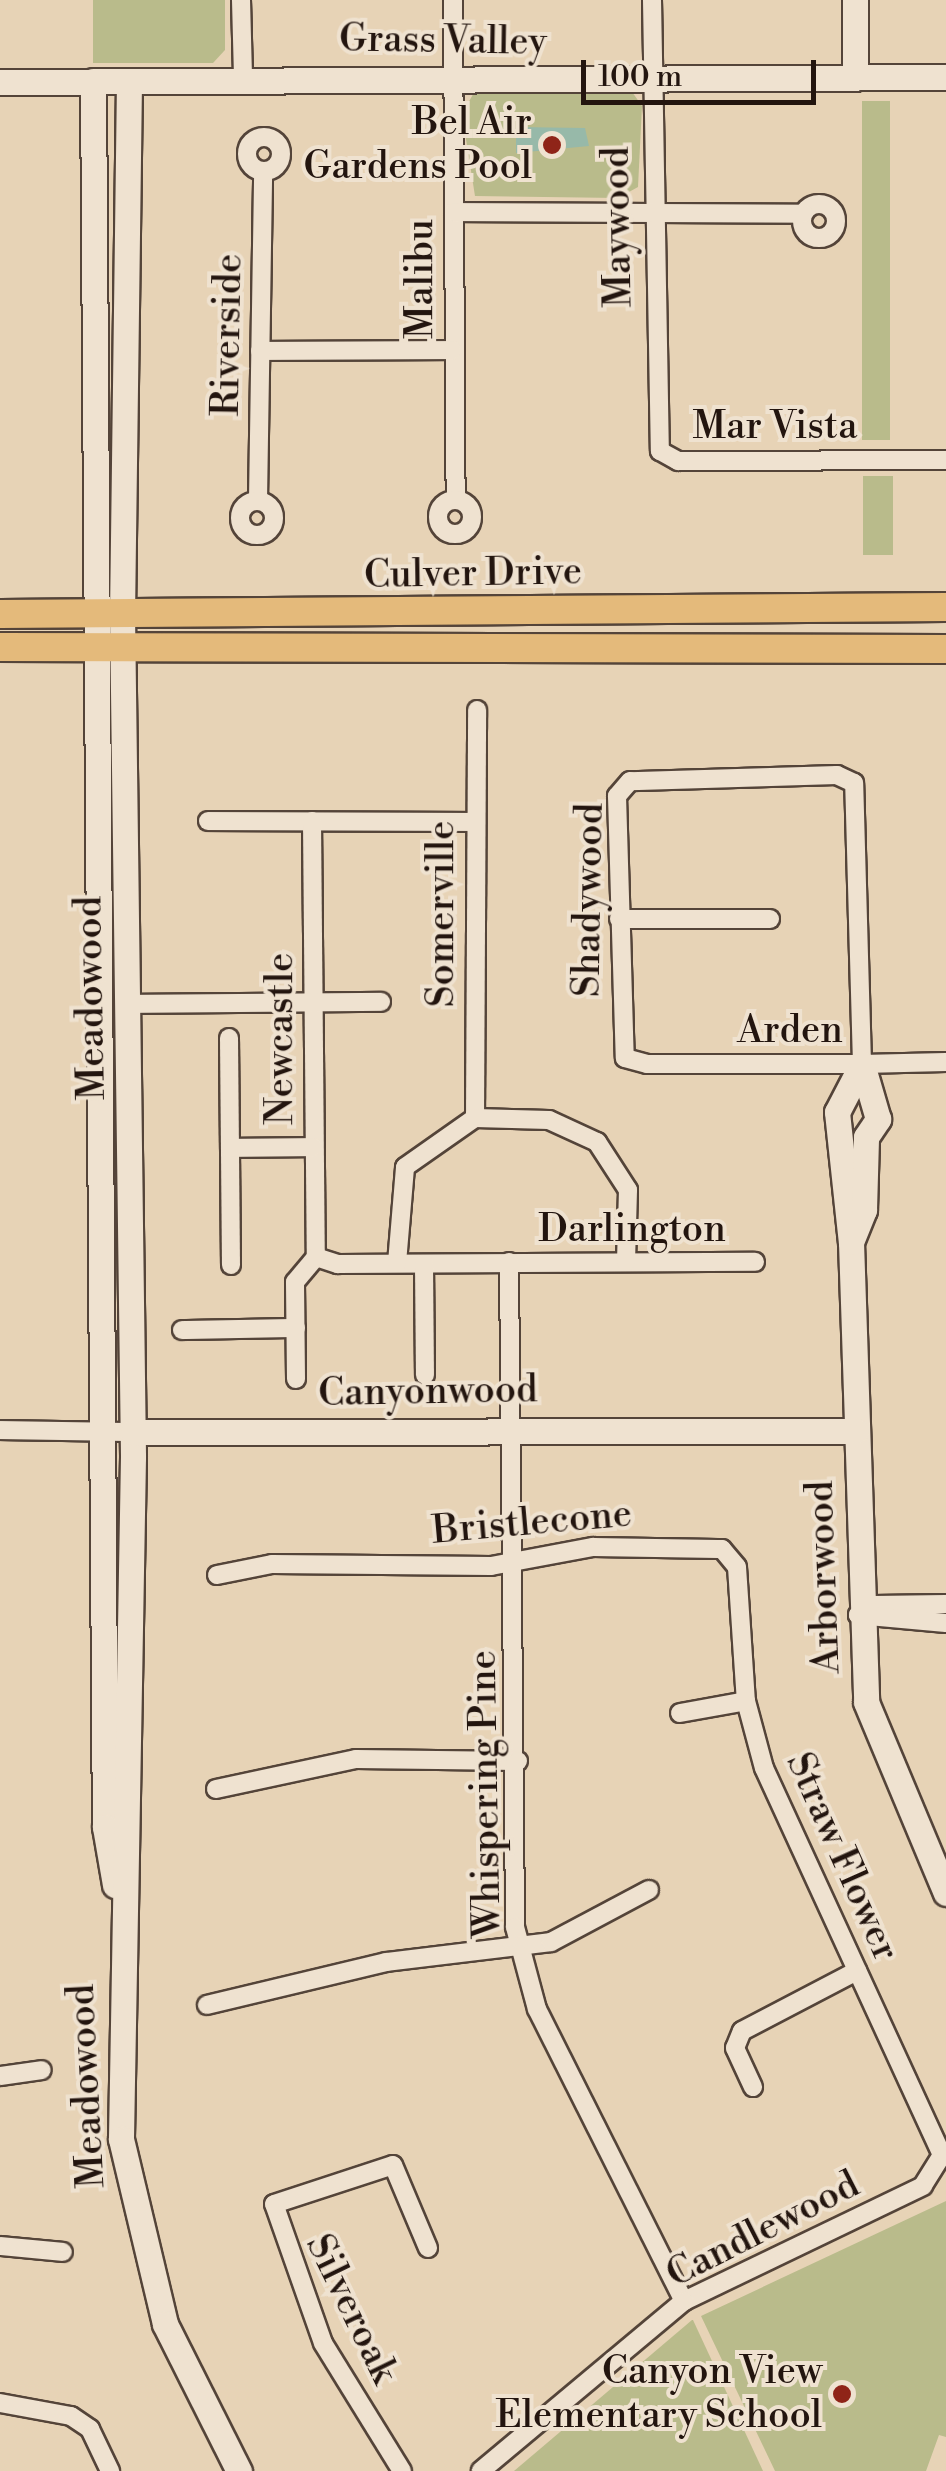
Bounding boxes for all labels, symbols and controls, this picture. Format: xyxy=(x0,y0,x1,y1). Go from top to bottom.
street label: Grass Valley xyxy=(339,16,547,66)
scale bar xyxy=(586,40,821,102)
text: 100 m xyxy=(598,58,682,96)
place label: Bel Air Gardens Pool xyxy=(303,100,532,190)
marker: Bel Air Gardens Pool xyxy=(541,134,563,156)
street label: Maywood xyxy=(594,146,642,308)
street label: Malibu xyxy=(398,219,444,339)
street label: Riverside xyxy=(204,253,252,417)
street label: Mar Vista xyxy=(693,404,857,450)
street label: Culver Drive xyxy=(364,549,582,599)
street label: Shadywood xyxy=(565,802,613,998)
street label: Somerville xyxy=(419,821,465,1007)
street label: Meadowood xyxy=(66,895,116,1101)
street label: Newcastle xyxy=(258,953,304,1125)
street label: Arden xyxy=(737,1008,843,1054)
street label: Darlington xyxy=(538,1207,726,1253)
street label: Canyonwood xyxy=(318,1367,538,1417)
street label: Arborwood xyxy=(798,1480,850,1674)
street label: Bristlecone xyxy=(430,1492,634,1554)
street label: Whispering Pine xyxy=(461,1650,511,1938)
street label: Straw Flower xyxy=(776,1746,908,1968)
street label: Meadowood xyxy=(59,1983,115,2189)
street label: Candlewood xyxy=(659,2162,867,2298)
street label: Silveroak xyxy=(295,2227,407,2391)
place label: Canyon View Elementary School xyxy=(496,2349,822,2438)
marker: Canyon View Elementary School xyxy=(831,2383,853,2405)

